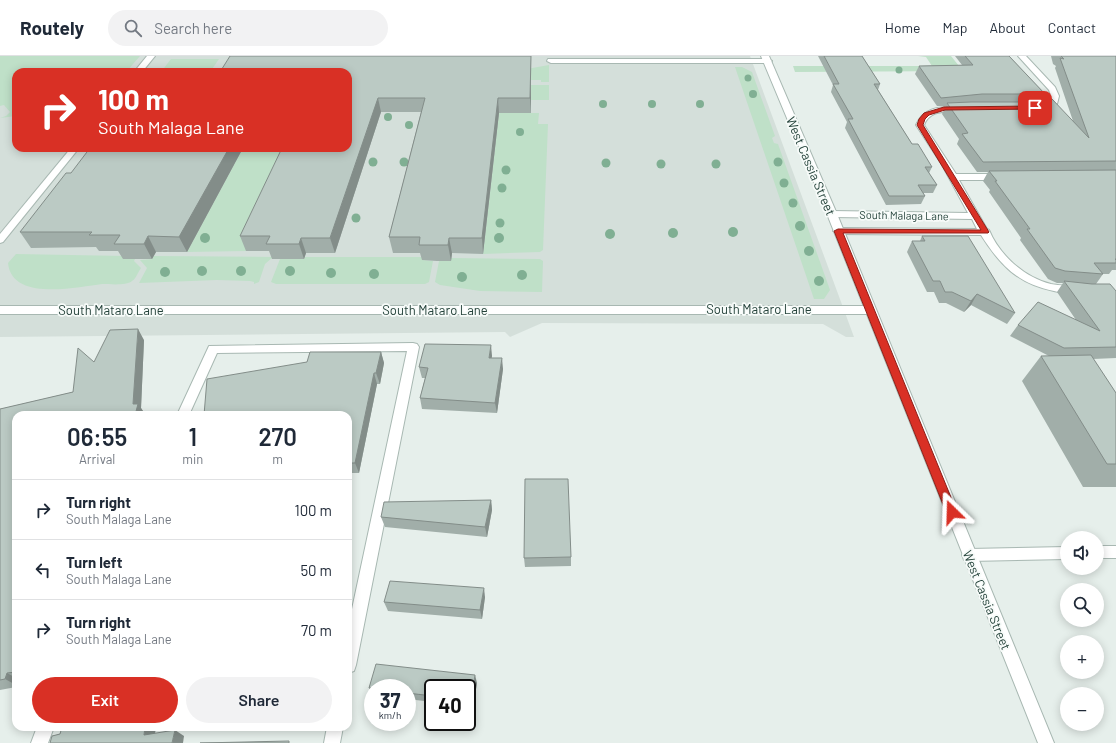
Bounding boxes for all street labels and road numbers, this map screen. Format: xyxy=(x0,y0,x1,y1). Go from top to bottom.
street label: West Cassia Street xyxy=(783,114,839,218)
street label: South Malaga Lane xyxy=(859,208,949,222)
street label: South Mataro Lane xyxy=(706,301,812,317)
street label: South Mataro Lane xyxy=(58,302,164,318)
street label: South Mataro Lane xyxy=(382,302,488,318)
street label: West Cassia Street xyxy=(960,548,1014,652)

